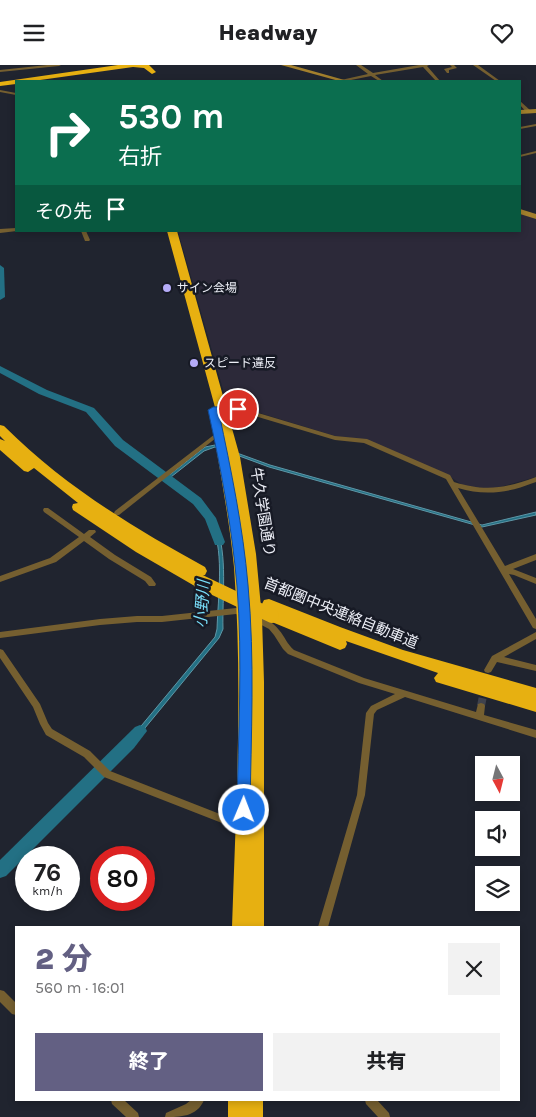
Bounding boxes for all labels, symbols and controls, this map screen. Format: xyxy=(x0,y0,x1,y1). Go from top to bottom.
icon: menu xyxy=(20,19,48,47)
icon: heart xyxy=(488,19,516,47)
text: Headway xyxy=(218,20,318,46)
text: 530 m xyxy=(118,96,224,137)
icon: right xyxy=(35,100,100,165)
text: 右折 xyxy=(118,144,162,170)
icon: arrive xyxy=(102,195,130,223)
text: その先 xyxy=(35,201,92,223)
place label: サイン会場 xyxy=(177,281,237,295)
marker: サイン会場 xyxy=(161,282,173,294)
place label: スピード違反 xyxy=(204,356,276,370)
marker: スピード違反 xyxy=(188,357,200,369)
pin xyxy=(217,388,259,430)
icon: arrive xyxy=(224,395,252,423)
street label: 牛久学園通り xyxy=(247,466,279,558)
street label: 首都圏中央連絡自動車道 xyxy=(261,574,421,652)
water label: 小野川 xyxy=(191,577,213,629)
north arrow xyxy=(475,756,520,801)
map controls xyxy=(475,756,520,911)
position arrow xyxy=(217,783,269,835)
button: sound xyxy=(475,811,520,856)
speed limit sign: 80 xyxy=(90,846,155,911)
text: 76 xyxy=(34,858,61,887)
button: layers xyxy=(475,866,520,911)
text: km/h xyxy=(32,884,63,898)
text: 2 分 xyxy=(35,941,92,977)
button: close xyxy=(448,943,500,995)
text: 560 m · 16:01 xyxy=(35,978,125,997)
button: 終了 xyxy=(35,1033,263,1091)
button: 共有 xyxy=(273,1033,500,1091)

